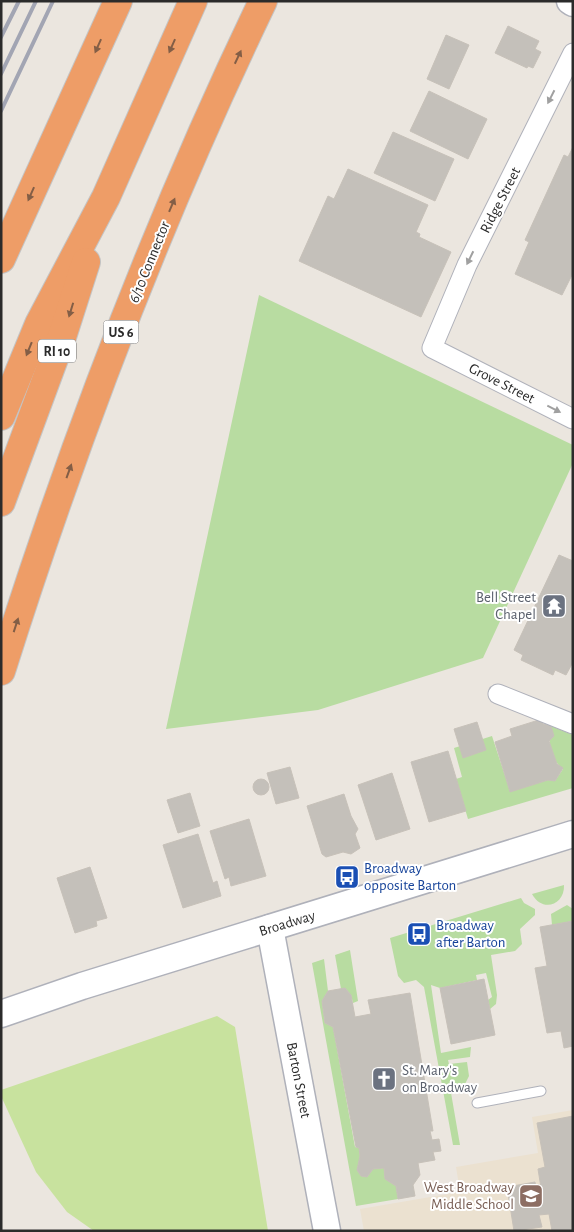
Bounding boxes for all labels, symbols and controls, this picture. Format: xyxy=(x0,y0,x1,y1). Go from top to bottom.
one-way arrow xyxy=(168,38,177,53)
one-way arrow xyxy=(94,39,102,53)
one-way arrow xyxy=(233,49,242,64)
one-way arrow xyxy=(547,90,555,104)
street label: Ridge Street xyxy=(477,165,524,236)
one-way arrow xyxy=(27,187,35,201)
one-way arrow xyxy=(169,198,177,212)
street label: 6/10 Connector xyxy=(126,219,173,305)
one-way arrow xyxy=(466,251,474,265)
one-way arrow xyxy=(66,302,74,317)
road number: US 6 xyxy=(104,321,138,344)
road number: RI 10 xyxy=(38,340,76,362)
one-way arrow xyxy=(25,342,33,357)
street label: Grove Street xyxy=(467,361,537,406)
one-way arrow xyxy=(546,405,561,413)
one-way arrow xyxy=(65,463,73,478)
place label: Bell Street Chapel xyxy=(476,590,536,622)
temple icon: Bell Street Chapel xyxy=(541,593,567,619)
one-way arrow xyxy=(13,617,21,632)
place label: Broadway opposite Barton xyxy=(364,861,456,893)
bus stop icon: Broadway opposite Barton xyxy=(334,864,360,890)
street label: Broadway xyxy=(257,908,318,939)
place label: Broadway after Barton xyxy=(436,918,505,950)
bus stop icon: Broadway after Barton xyxy=(406,921,432,947)
street label: Barton Street xyxy=(284,1041,313,1120)
place label: St. Mary's on Broadway xyxy=(402,1063,478,1095)
church icon: St. Mary's on Broadway xyxy=(371,1066,397,1092)
place label: West Broadway Middle School xyxy=(424,1180,515,1212)
school or university icon: West Broadway Middle School xyxy=(518,1183,544,1209)

